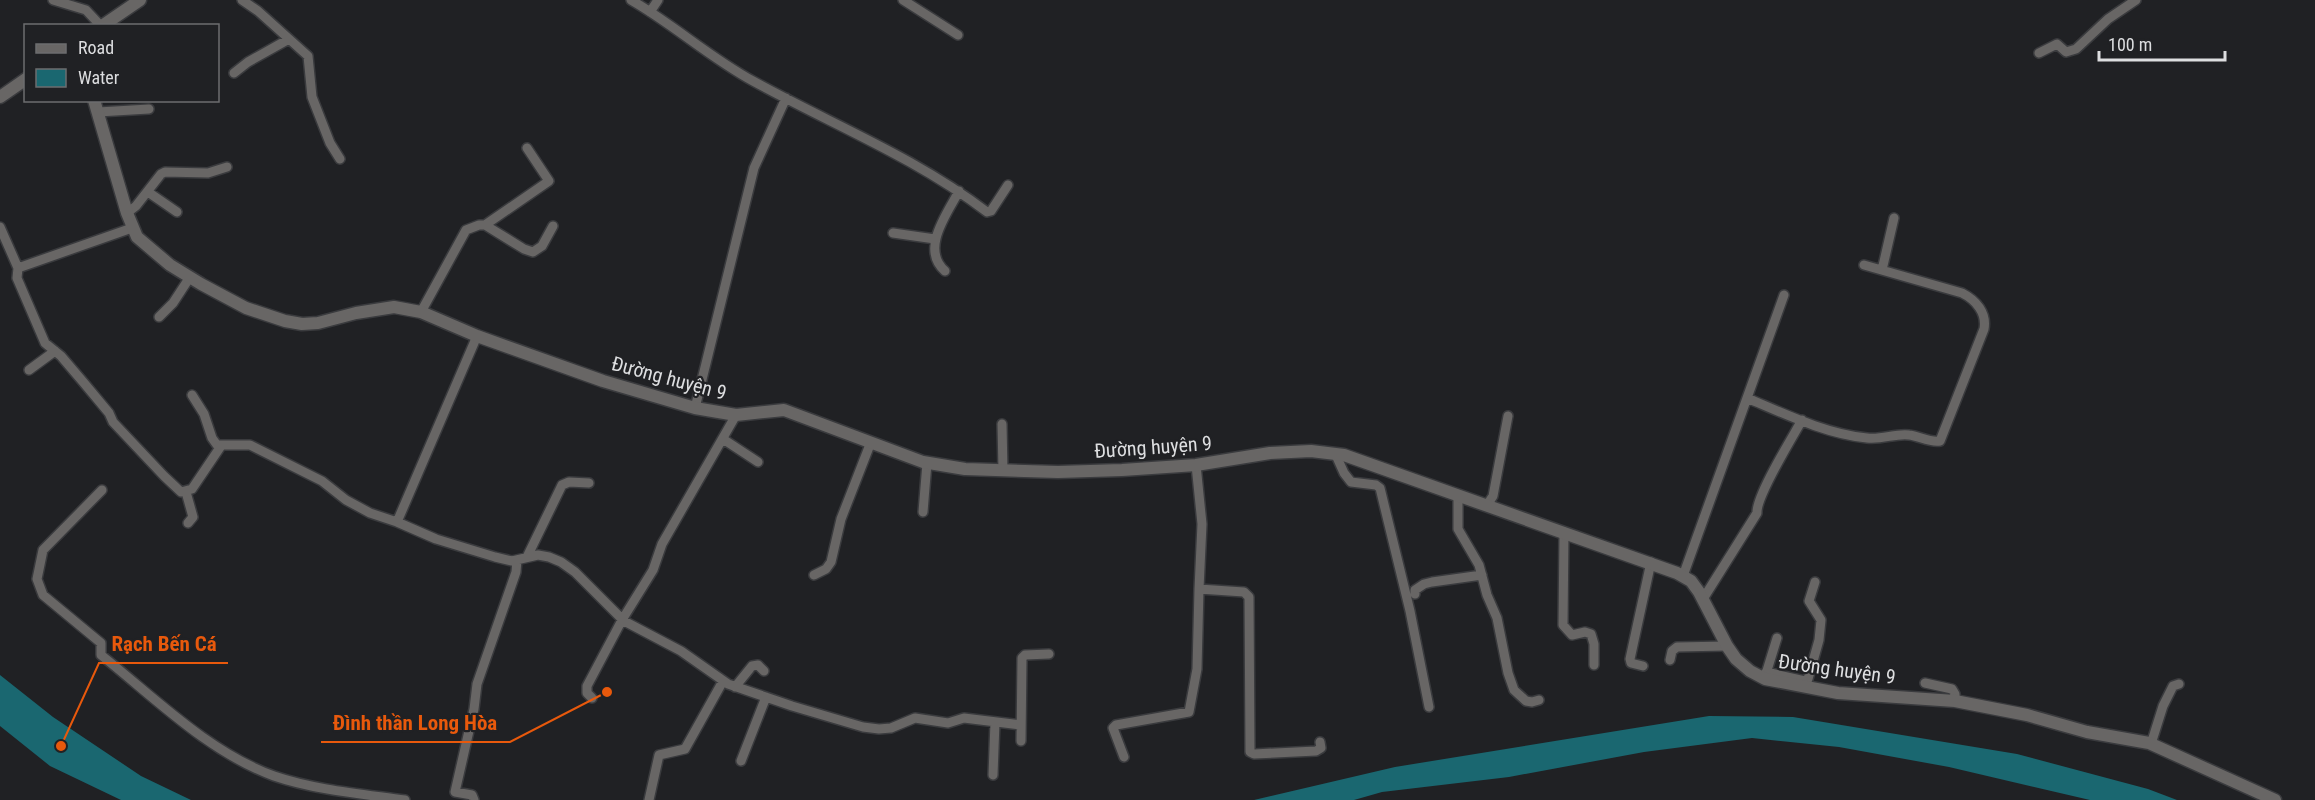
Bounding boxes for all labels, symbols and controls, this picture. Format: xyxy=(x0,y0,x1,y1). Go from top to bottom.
legend xyxy=(24,24,219,102)
scale bar xyxy=(2099,24,2225,62)
text: 100 m xyxy=(2108,34,2152,55)
text: Road xyxy=(78,37,114,58)
text: Water xyxy=(78,67,120,88)
street label: Đường huyện 9 xyxy=(609,351,729,405)
street label: Đường huyện 9 xyxy=(1093,431,1213,463)
callout: Rạch Bến Cá xyxy=(99,624,228,663)
text: Rạch Bến Cá xyxy=(111,632,217,656)
street label: Đường huyện 9 xyxy=(1777,649,1897,689)
callout: Đình thần Long Hòa xyxy=(321,703,510,742)
text: Đình thần Long Hòa xyxy=(333,711,497,735)

